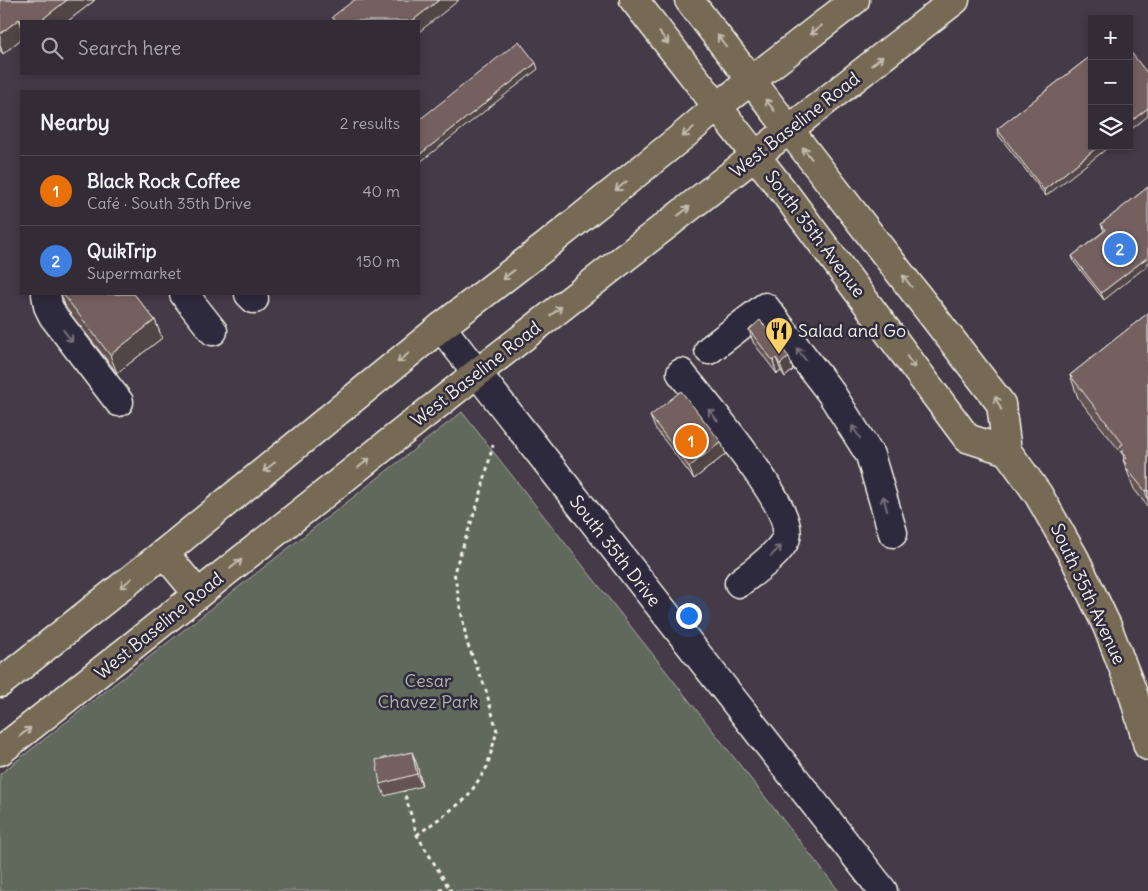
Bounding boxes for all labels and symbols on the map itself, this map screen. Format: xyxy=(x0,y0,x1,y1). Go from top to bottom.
one-way arrow xyxy=(809,25,823,35)
one-way arrow xyxy=(659,32,670,45)
one-way arrow xyxy=(716,35,727,48)
one-way arrow xyxy=(870,56,883,67)
street label: West Baseline Road xyxy=(725,66,865,182)
one-way arrow xyxy=(765,99,776,112)
one-way arrow xyxy=(682,126,695,137)
one-way arrow xyxy=(802,147,813,160)
street label: South 35th Avenue xyxy=(760,166,871,302)
one-way arrow xyxy=(614,181,627,192)
one-way arrow xyxy=(677,205,690,216)
pin: 2 xyxy=(1104,230,1136,268)
one-way arrow xyxy=(502,270,515,281)
one-way arrow xyxy=(902,274,912,288)
one-way arrow xyxy=(549,306,563,316)
street label: West Baseline Road xyxy=(406,315,546,431)
restaurant icon: Salad and Go xyxy=(764,316,794,355)
place label: Salad and Go xyxy=(798,319,906,342)
one-way arrow xyxy=(63,329,74,342)
one-way arrow xyxy=(796,347,806,361)
one-way arrow xyxy=(397,352,410,363)
one-way arrow xyxy=(906,355,916,369)
one-way arrow xyxy=(993,396,1003,411)
one-way arrow xyxy=(708,408,718,422)
pin: 1 xyxy=(675,422,707,460)
one-way arrow xyxy=(850,426,860,440)
one-way arrow xyxy=(357,458,370,469)
one-way arrow xyxy=(263,461,276,472)
street label: South 35th Drive xyxy=(565,490,666,611)
one-way arrow xyxy=(880,496,889,512)
street label: South 35th Avenue xyxy=(1046,520,1131,668)
one-way arrow xyxy=(770,545,782,557)
one-way arrow xyxy=(229,558,242,569)
street label: West Baseline Road xyxy=(90,567,228,684)
one-way arrow xyxy=(120,578,133,589)
your location xyxy=(676,603,702,629)
park label: Cesar Chavez Park xyxy=(377,669,479,713)
one-way arrow xyxy=(18,727,31,738)

